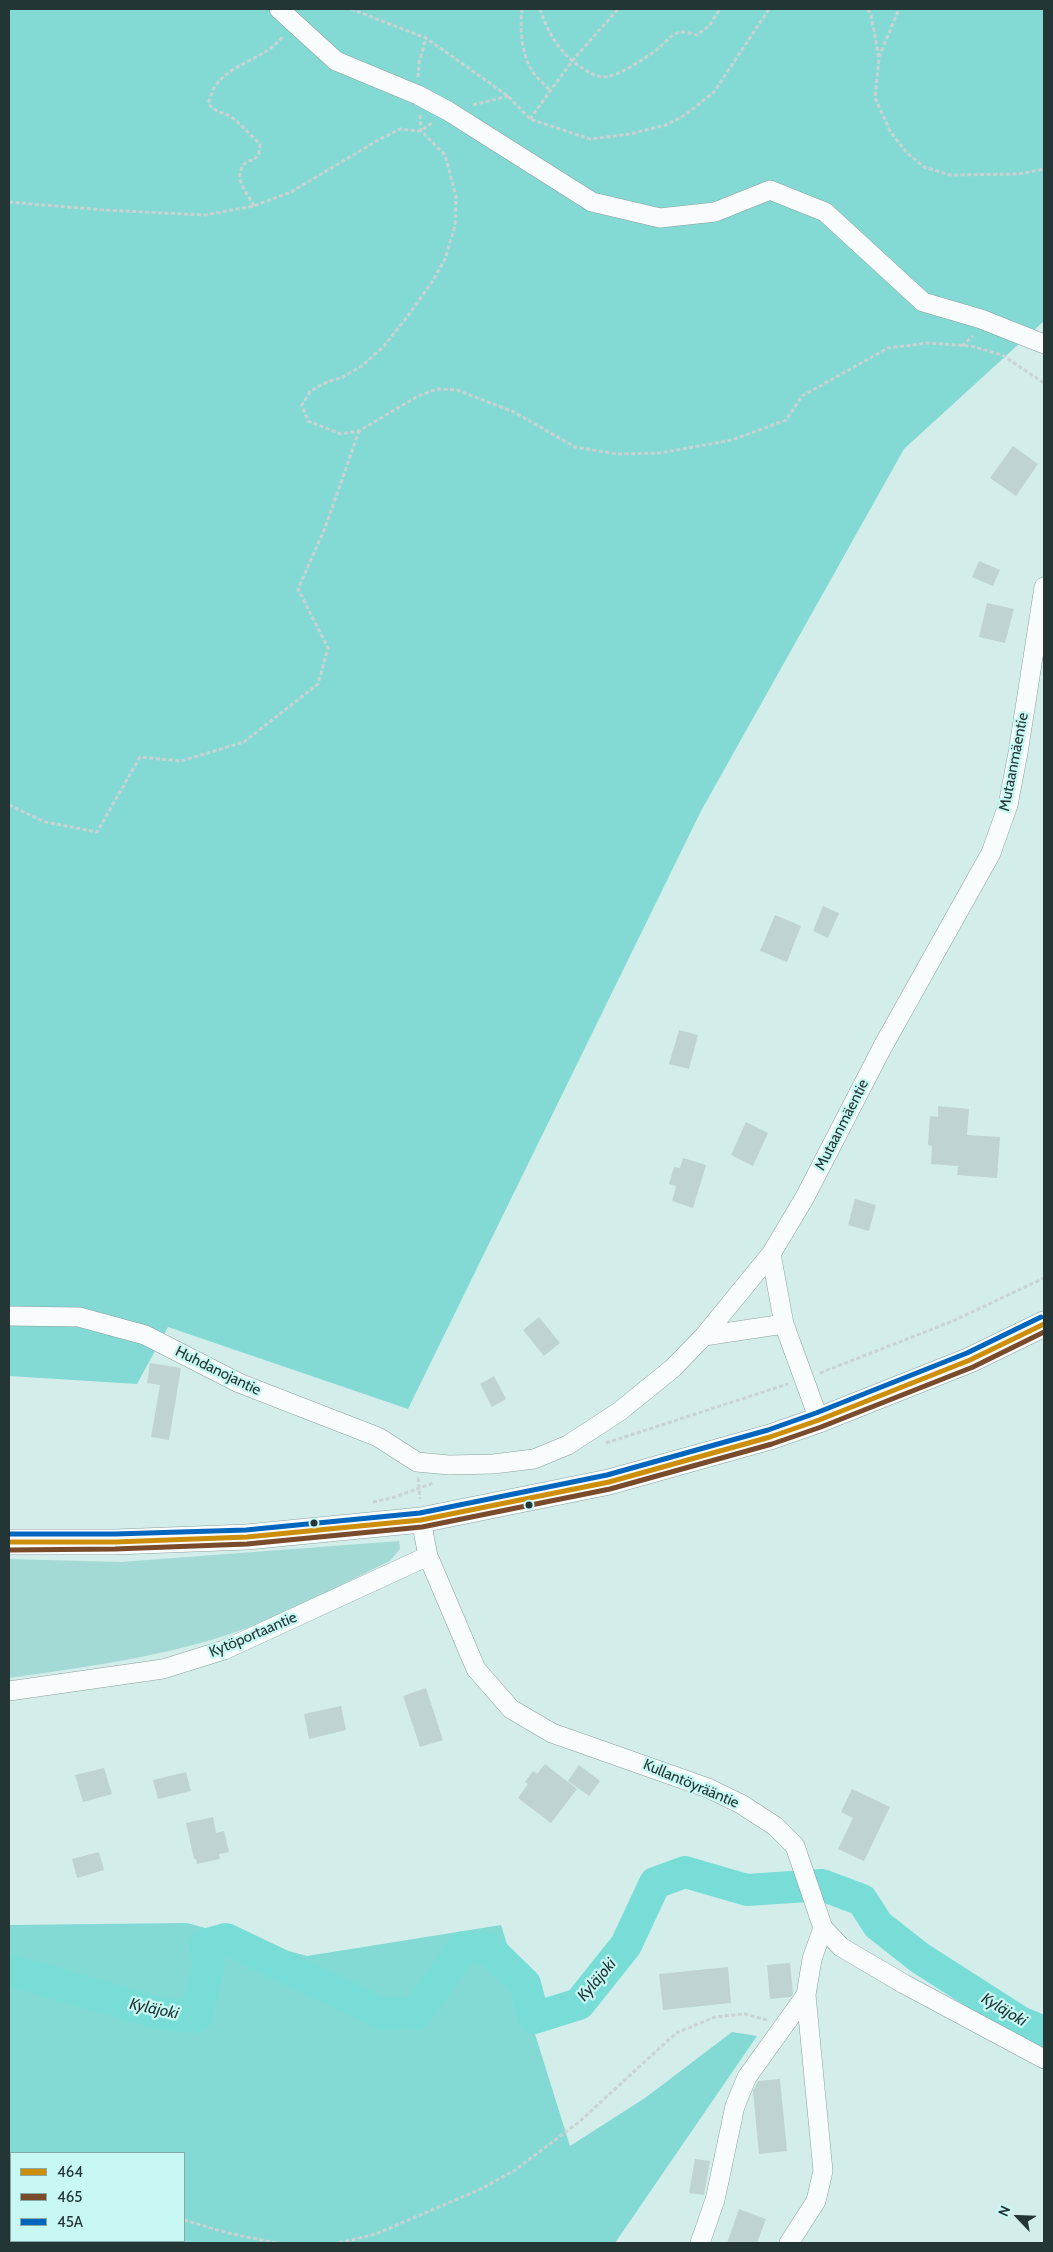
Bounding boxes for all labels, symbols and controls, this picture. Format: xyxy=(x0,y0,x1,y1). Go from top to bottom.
street label: Mutaanmäentie xyxy=(996,711,1032,813)
street label: Mutaanmäentie xyxy=(811,1076,873,1174)
street label: Huhdanojantie xyxy=(172,1342,264,1400)
unlabelled marker xyxy=(524,1500,534,1510)
unlabelled marker xyxy=(309,1518,319,1528)
street label: Kytöportaantie xyxy=(206,1608,300,1662)
street label: Kullantöyrääntie xyxy=(640,1756,742,1812)
water label: Kyläjoki xyxy=(574,1955,620,2005)
water label: Kyläjoki xyxy=(978,1989,1030,2031)
water label: Kyläjoki xyxy=(128,1994,180,2024)
legend xyxy=(10,2152,185,2242)
text: 464 xyxy=(57,2163,83,2181)
text: 465 xyxy=(57,2188,82,2206)
north arrow xyxy=(993,2192,1043,2242)
text: N xyxy=(994,2203,1015,2219)
text: 45A xyxy=(57,2213,83,2231)

